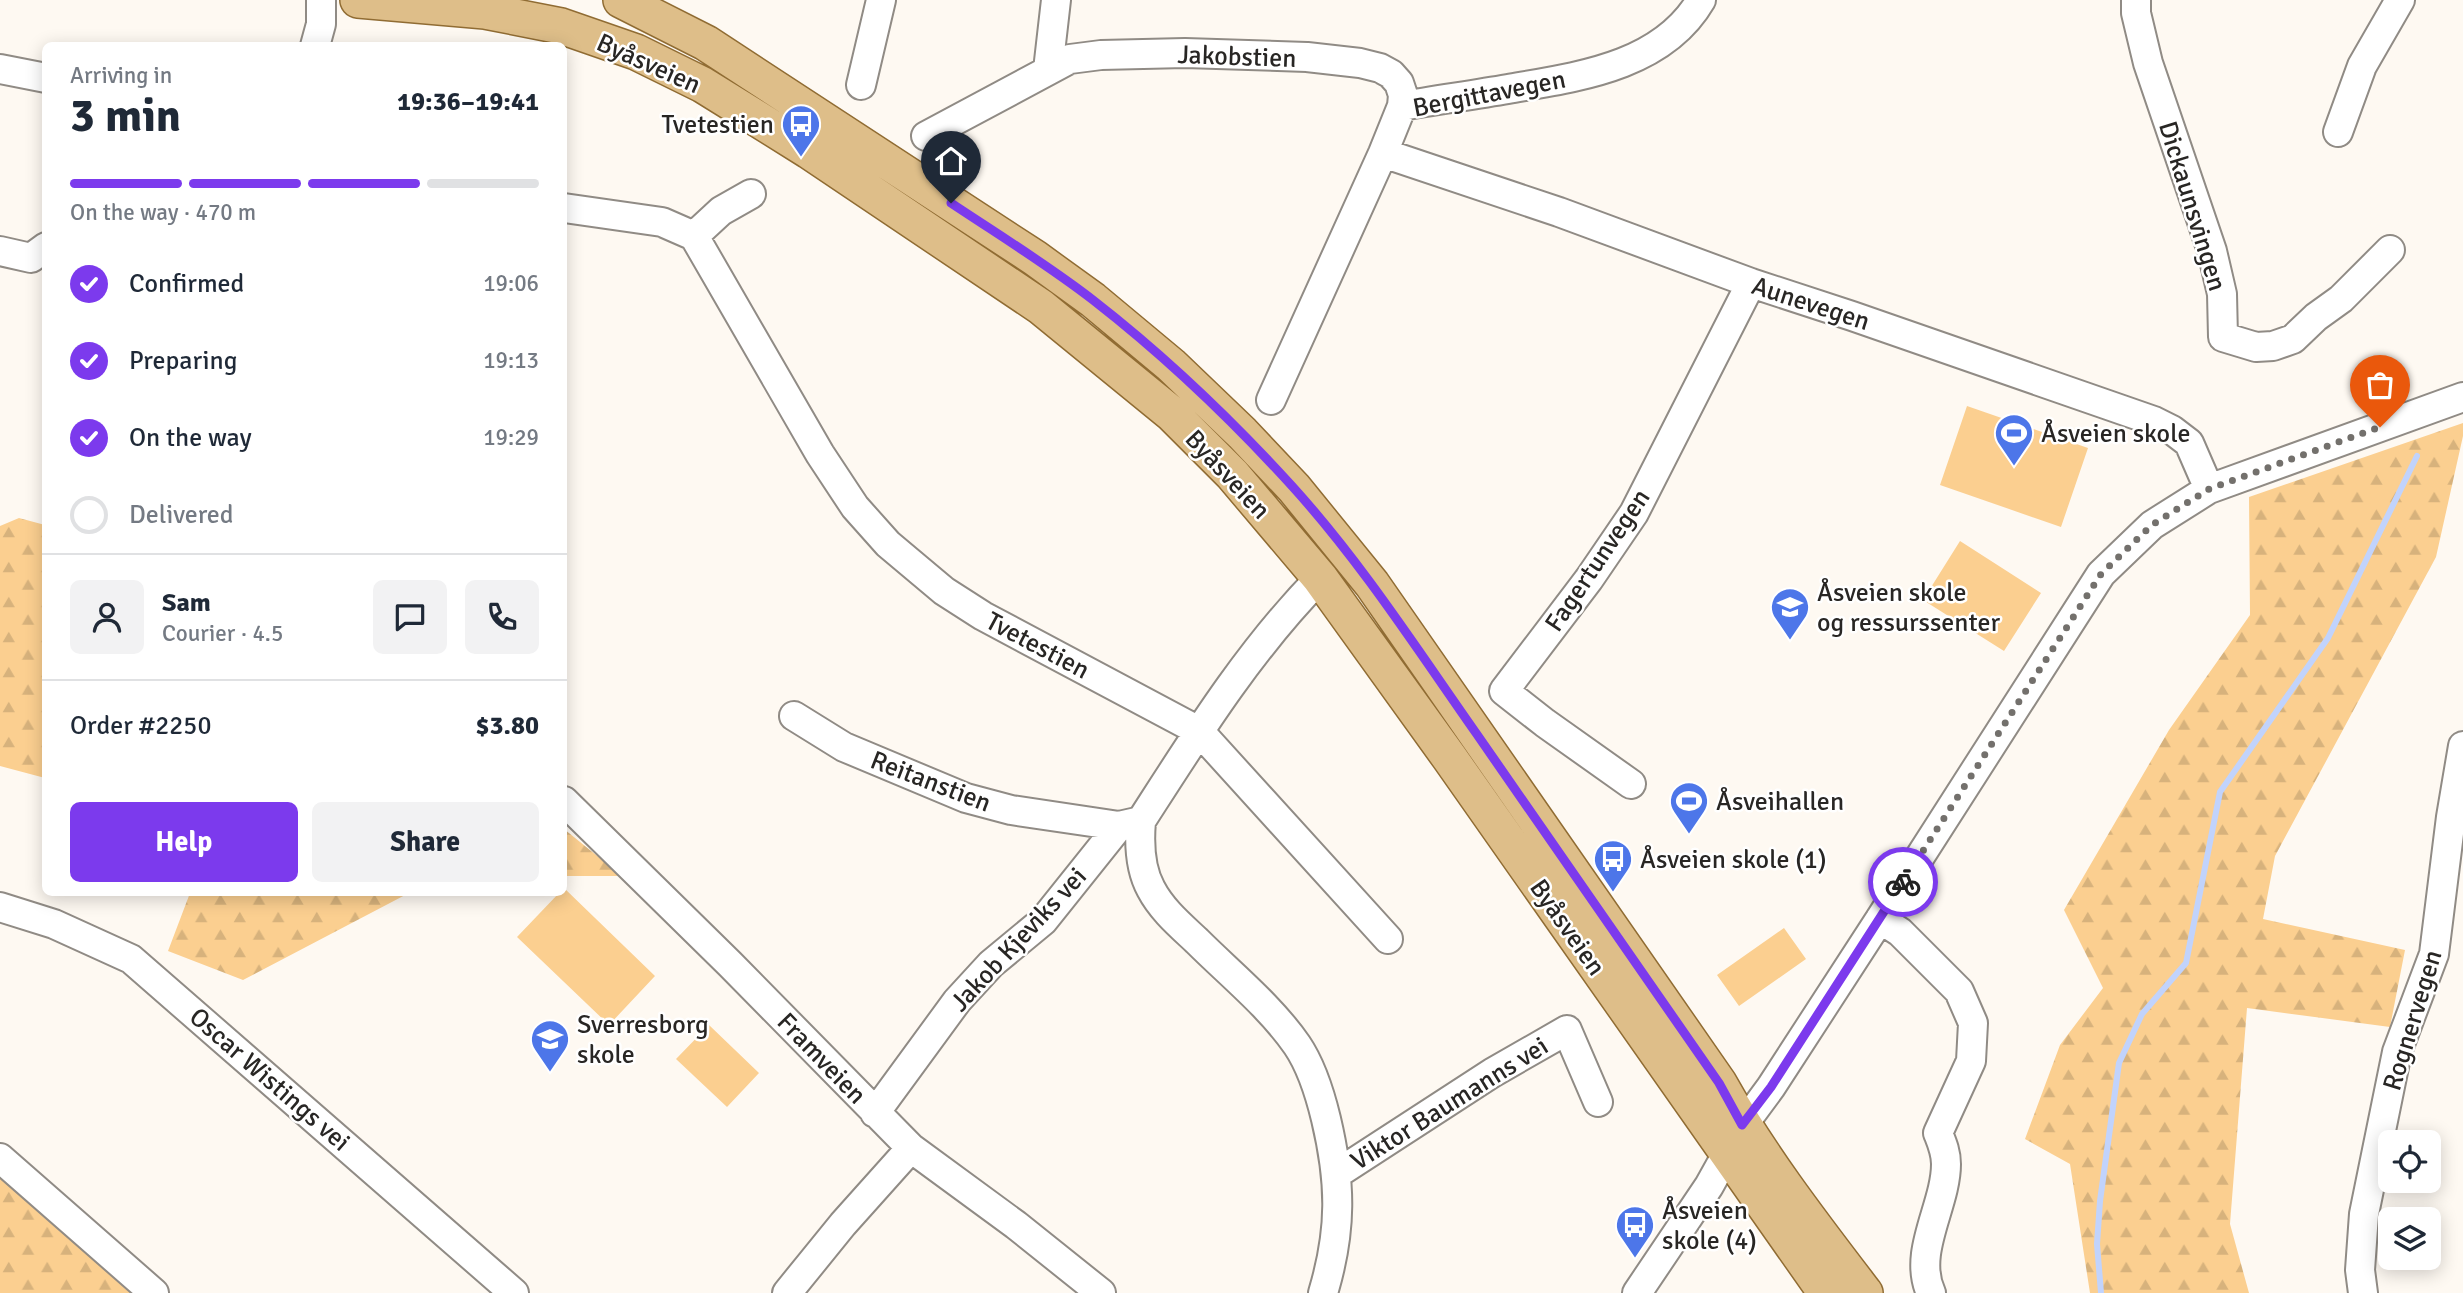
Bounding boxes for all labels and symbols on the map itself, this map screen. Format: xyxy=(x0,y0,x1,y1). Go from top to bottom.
street label: Byåsveien xyxy=(592,27,706,101)
street label: Jakobstien xyxy=(1177,39,1297,75)
street label: Bergittavegen xyxy=(1410,63,1568,124)
bus stop icon: Tvetestien xyxy=(780,103,822,158)
place label: Tvetestien xyxy=(661,109,774,141)
street label: Dickaunsvingen xyxy=(2151,118,2233,295)
pin xyxy=(921,131,981,203)
street label: Aunevegen xyxy=(1748,270,1874,338)
pin xyxy=(2350,355,2410,427)
sports icon: Åsveien skole xyxy=(1993,412,2035,467)
place label: Åsveien skole xyxy=(2041,418,2191,450)
street label: Byåsveien xyxy=(1178,423,1277,526)
street label: Fagertunvegen xyxy=(1538,483,1657,638)
place label: Åsveien skole og ressurssenter xyxy=(1817,577,2000,639)
school or university icon: Åsveien skole og ressurssenter xyxy=(1769,586,1811,641)
street label: Tvetestien xyxy=(980,605,1095,686)
street label: Reitanstien xyxy=(866,744,995,820)
sports icon: Åsveihallen xyxy=(1668,780,1710,835)
place label: Åsveihallen xyxy=(1716,786,1844,818)
bus stop icon: Åsveien skole (1) xyxy=(1592,838,1634,893)
place label: Åsveien skole (1) xyxy=(1640,844,1827,876)
courier xyxy=(1868,847,1938,917)
street label: Jakob Kjeviks vei xyxy=(944,861,1094,1018)
street label: Byåsveien xyxy=(1522,873,1612,982)
street label: Rognervegen xyxy=(2376,946,2450,1095)
street label: Oscar Wistings vei xyxy=(182,1001,356,1158)
street label: Framveien xyxy=(770,1006,873,1111)
place label: Sverresborg skole xyxy=(577,1009,709,1071)
school or university icon: Sverresborg skole xyxy=(529,1018,571,1073)
street label: Viktor Baumanns vei xyxy=(1345,1030,1554,1177)
place label: Åsveien skole (4) xyxy=(1662,1195,1757,1257)
bus stop icon: Åsveien skole (4) xyxy=(1614,1204,1656,1259)

